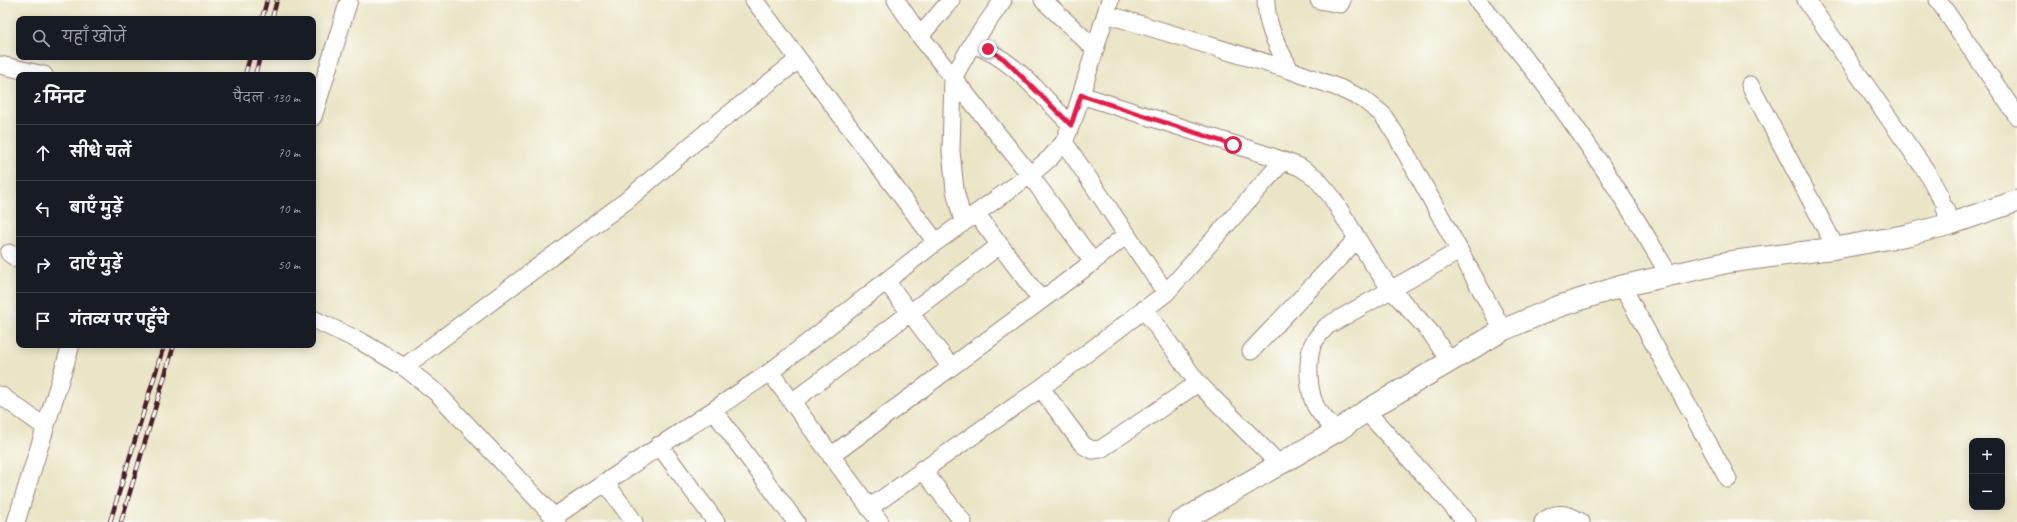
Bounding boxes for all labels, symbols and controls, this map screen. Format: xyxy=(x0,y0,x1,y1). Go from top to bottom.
search box xyxy=(16,16,316,60)
icon: search xyxy=(30,27,52,49)
text: यहाँ खोजें xyxy=(62,28,126,47)
route end xyxy=(979,40,997,58)
text: 2 मिनट xyxy=(32,87,85,108)
text: पैदल · 130 m xyxy=(233,90,300,106)
route start xyxy=(1224,136,1242,154)
icon: ahead xyxy=(32,142,54,164)
text: सीधे चलें xyxy=(70,143,131,162)
text: 70 m xyxy=(278,145,300,161)
icon: left xyxy=(32,198,54,220)
text: बाएँ मुड़ें xyxy=(70,199,122,218)
text: 10 m xyxy=(278,201,300,217)
icon: right xyxy=(32,254,54,276)
text: दाएँ मुड़ें xyxy=(70,255,122,274)
text: 50 m xyxy=(278,257,300,273)
icon: arrive xyxy=(32,310,54,332)
text: गंतव्य पर पहुँचे xyxy=(70,311,168,330)
map controls xyxy=(1969,438,2005,510)
button: + xyxy=(1969,438,2005,474)
button: − xyxy=(1969,474,2005,510)

